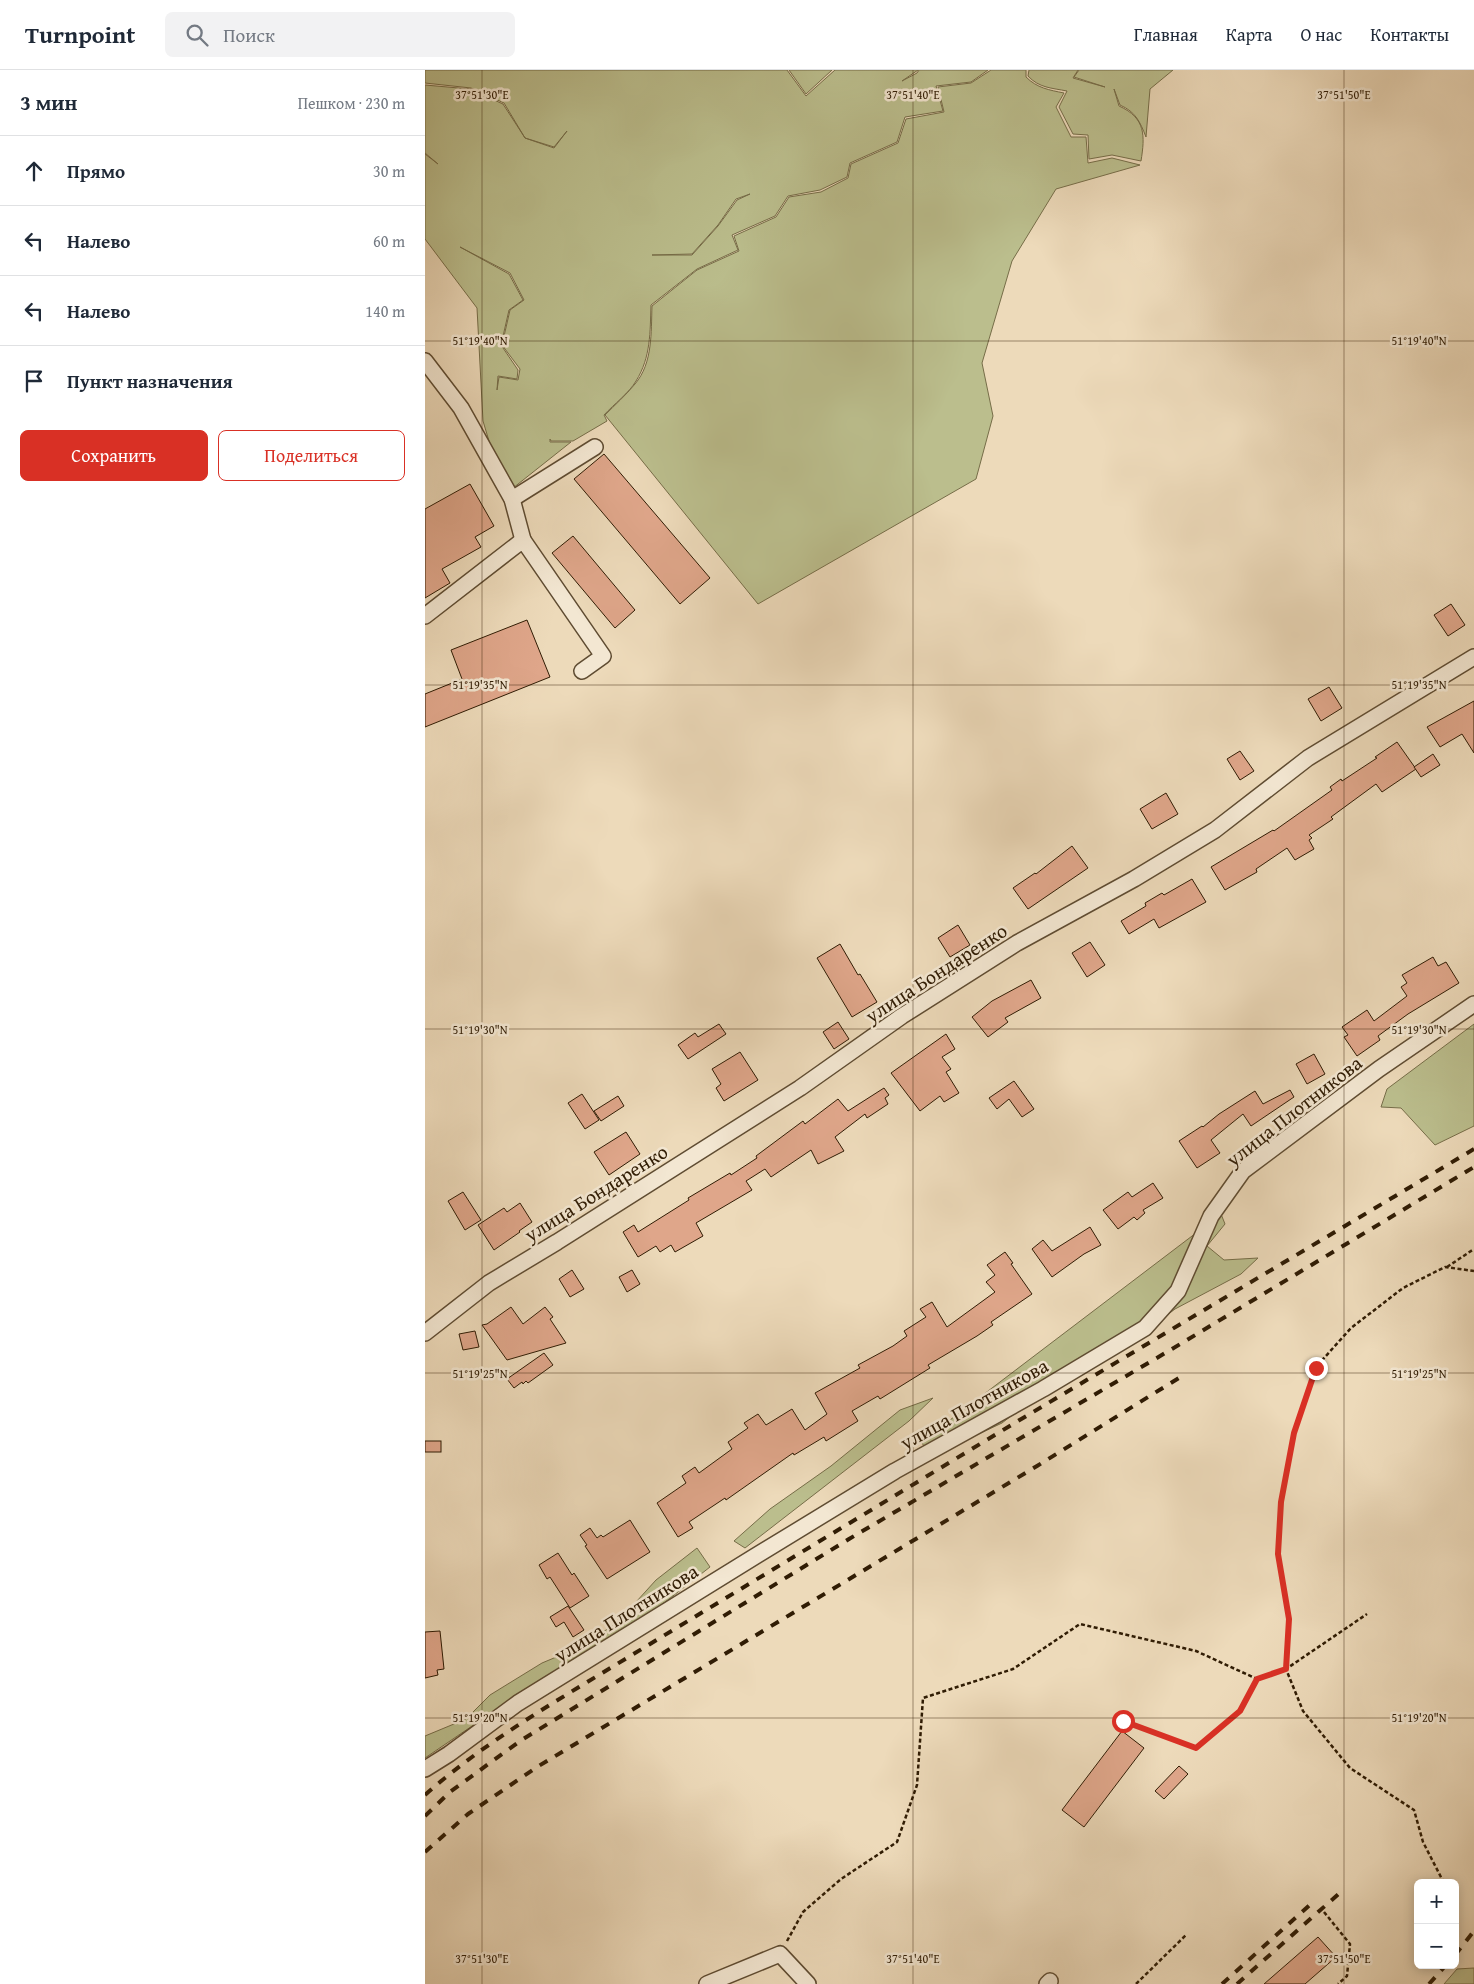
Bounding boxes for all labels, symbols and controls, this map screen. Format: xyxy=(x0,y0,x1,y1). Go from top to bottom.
search box xyxy=(165,12,515,57)
text: Turnpoint xyxy=(25,17,135,52)
icon: search xyxy=(183,21,211,49)
text: Поиск xyxy=(223,21,275,49)
text: Главная xyxy=(1134,21,1198,48)
text: Карта xyxy=(1226,21,1272,48)
text: О нас xyxy=(1300,21,1342,48)
text: Контакты xyxy=(1370,21,1449,48)
text: 37°51'30"E xyxy=(455,86,509,103)
text: 37°51'40"E xyxy=(886,86,940,103)
text: 37°51'50"E xyxy=(1317,86,1371,103)
text: 3 мин xyxy=(20,87,77,118)
text: Пешком · 230 m xyxy=(298,91,405,115)
icon: ahead xyxy=(20,157,48,185)
text: Прямо xyxy=(67,157,125,185)
text: 30 m xyxy=(373,159,405,183)
icon: left xyxy=(20,227,48,255)
text: Налево xyxy=(67,227,130,255)
text: 60 m xyxy=(373,229,405,253)
icon: left xyxy=(20,297,48,325)
text: Налево xyxy=(67,297,130,325)
text: 140 m xyxy=(365,299,405,323)
text: 51°19'40"N xyxy=(452,332,508,349)
text: 51°19'40"N xyxy=(1391,332,1447,349)
icon: arrive xyxy=(20,367,48,395)
text: Пункт назначения xyxy=(67,367,233,395)
button: Сохранить xyxy=(20,430,208,481)
button: Поделиться xyxy=(218,430,405,481)
text: 51°19'35"N xyxy=(452,676,508,693)
text: 51°19'35"N xyxy=(1391,676,1447,693)
street label: улица Бондаренко xyxy=(858,916,1013,1030)
text: 51°19'30"N xyxy=(452,1021,508,1038)
text: 51°19'30"N xyxy=(1391,1021,1447,1038)
street label: улица Плотникова xyxy=(1219,1048,1368,1174)
street label: улица Бондаренко xyxy=(518,1137,673,1249)
street label: улица Плотникова xyxy=(893,1351,1054,1457)
route end xyxy=(1305,1357,1328,1380)
text: 51°19'25"N xyxy=(452,1365,508,1382)
text: 51°19'25"N xyxy=(1391,1365,1447,1382)
street label: улица Плотникова xyxy=(547,1556,704,1669)
text: 51°19'20"N xyxy=(452,1709,508,1726)
text: 51°19'20"N xyxy=(1391,1709,1447,1726)
route start xyxy=(1112,1710,1135,1733)
map controls xyxy=(1414,1879,1459,1969)
button: + xyxy=(1414,1879,1459,1924)
button: − xyxy=(1414,1924,1459,1969)
text: 37°51'30"E xyxy=(455,1950,509,1967)
text: 37°51'40"E xyxy=(886,1950,940,1967)
text: 37°51'50"E xyxy=(1317,1950,1371,1967)

